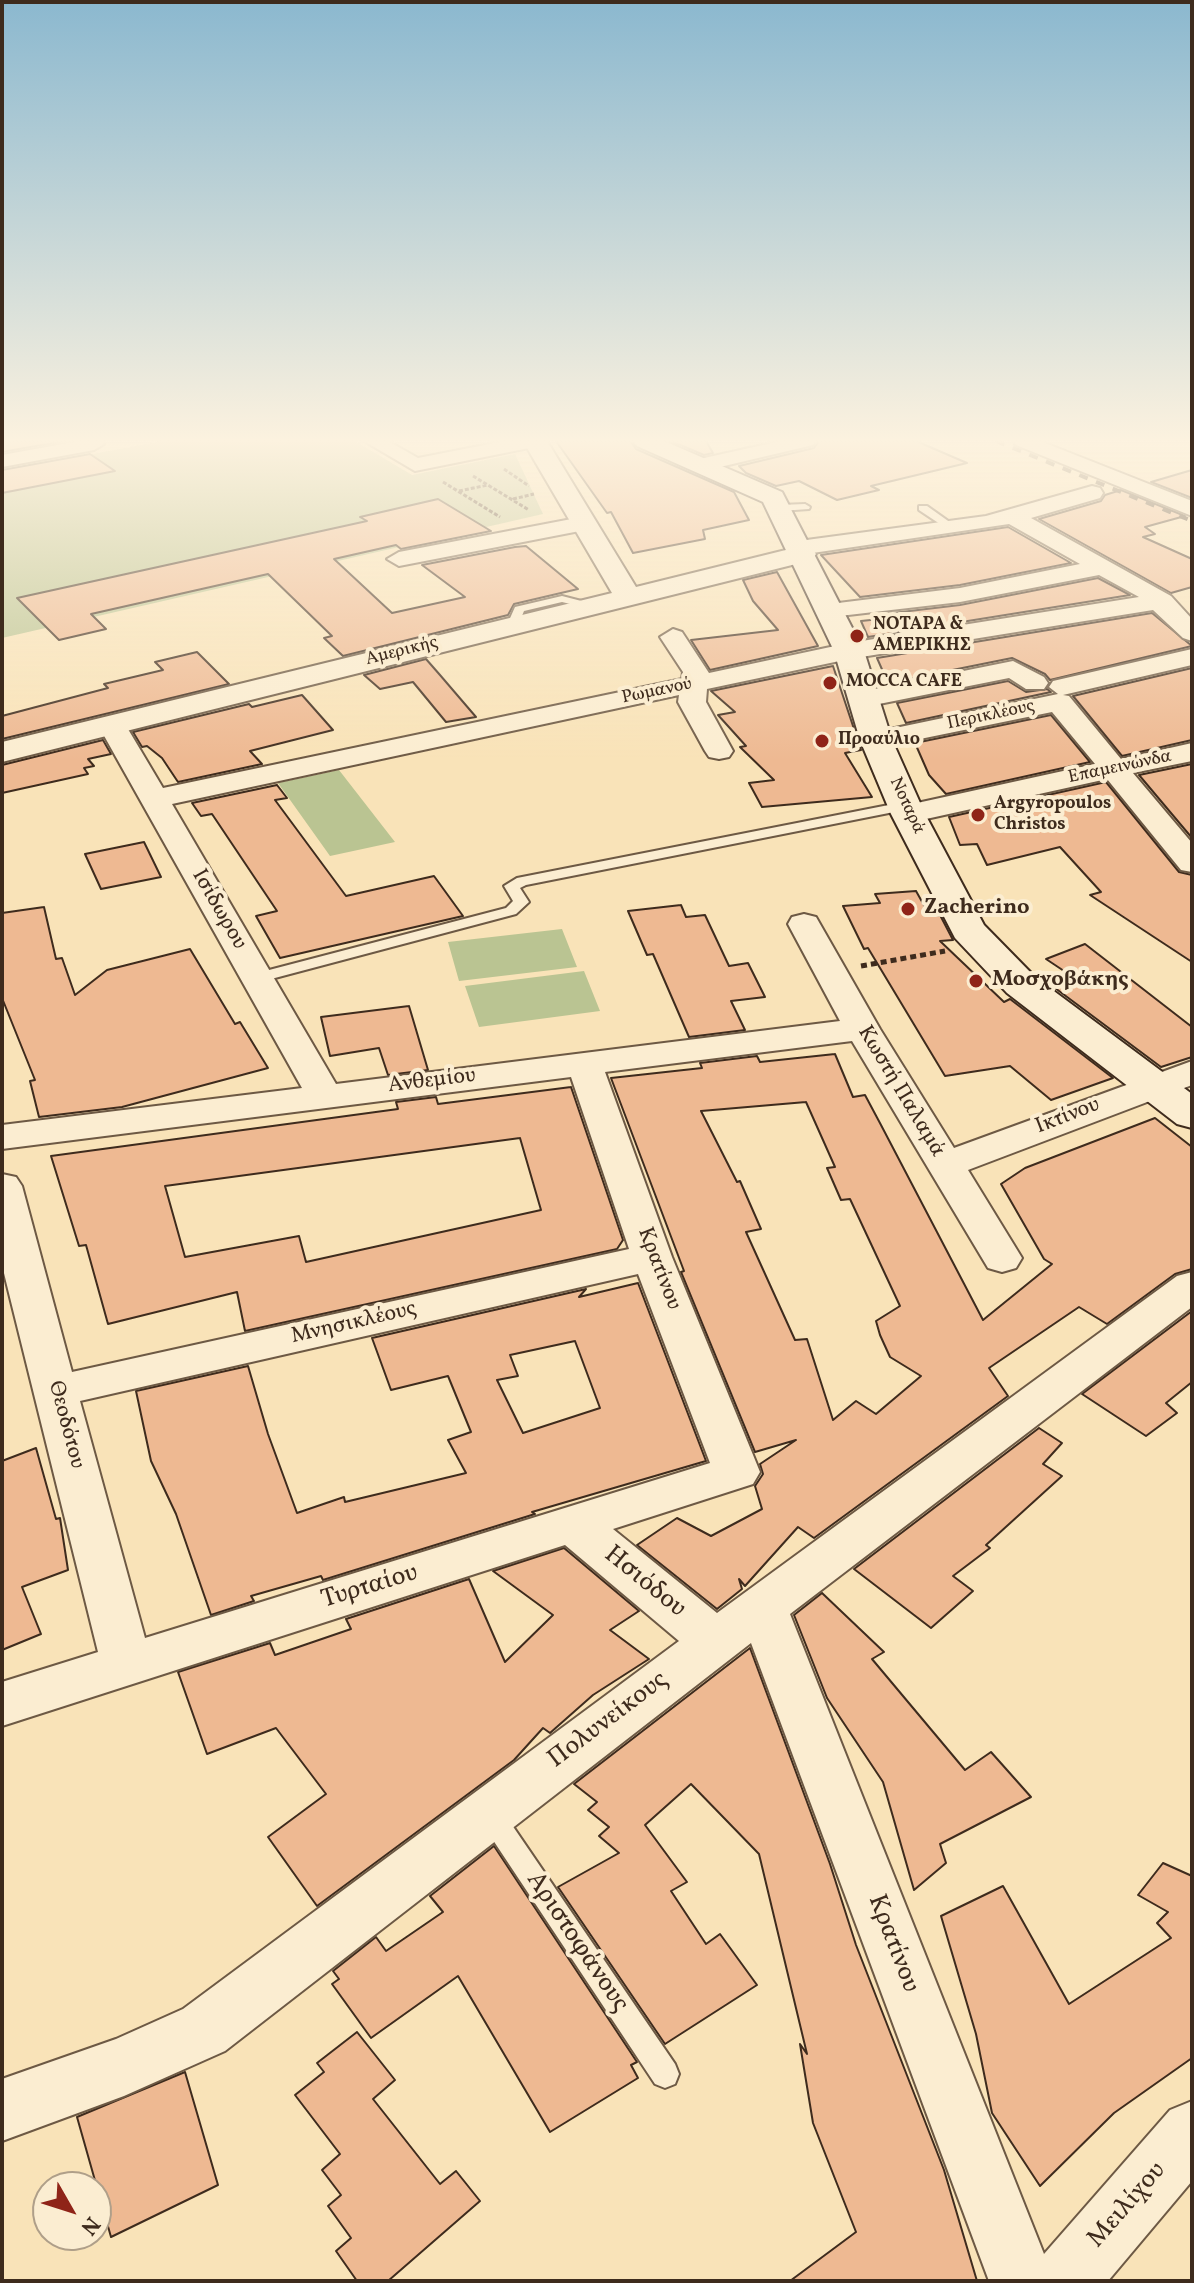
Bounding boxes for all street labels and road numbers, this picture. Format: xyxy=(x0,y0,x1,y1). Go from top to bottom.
street label: Αμερικής xyxy=(364,633,440,671)
street label: Ρωμανού xyxy=(620,674,694,710)
street label: Περικλέους xyxy=(945,696,1037,736)
street label: Επαμεινώνδα xyxy=(1066,747,1174,789)
street label: Νοταρά xyxy=(884,774,928,838)
street label: Ισίδωρου xyxy=(185,865,251,955)
street label: Κωστή Παλαμά xyxy=(850,1022,950,1162)
street label: Ανθεμίου xyxy=(387,1064,477,1100)
street label: Ικτίνου xyxy=(1032,1093,1104,1141)
street label: Κρατίνου xyxy=(630,1224,686,1314)
street label: Μνησικλέους xyxy=(289,1297,419,1351)
street label: Θεοδότου xyxy=(41,1378,89,1472)
street label: Ησιόδου xyxy=(597,1540,691,1626)
street label: Τυρταίου xyxy=(318,1559,422,1617)
street label: Πολυνείκους xyxy=(543,1666,675,1776)
street label: Αριστοφάνους xyxy=(518,1867,634,2019)
street label: Κρατίνου xyxy=(859,1891,925,1997)
street label: Μειλίχου xyxy=(1082,2157,1174,2255)

